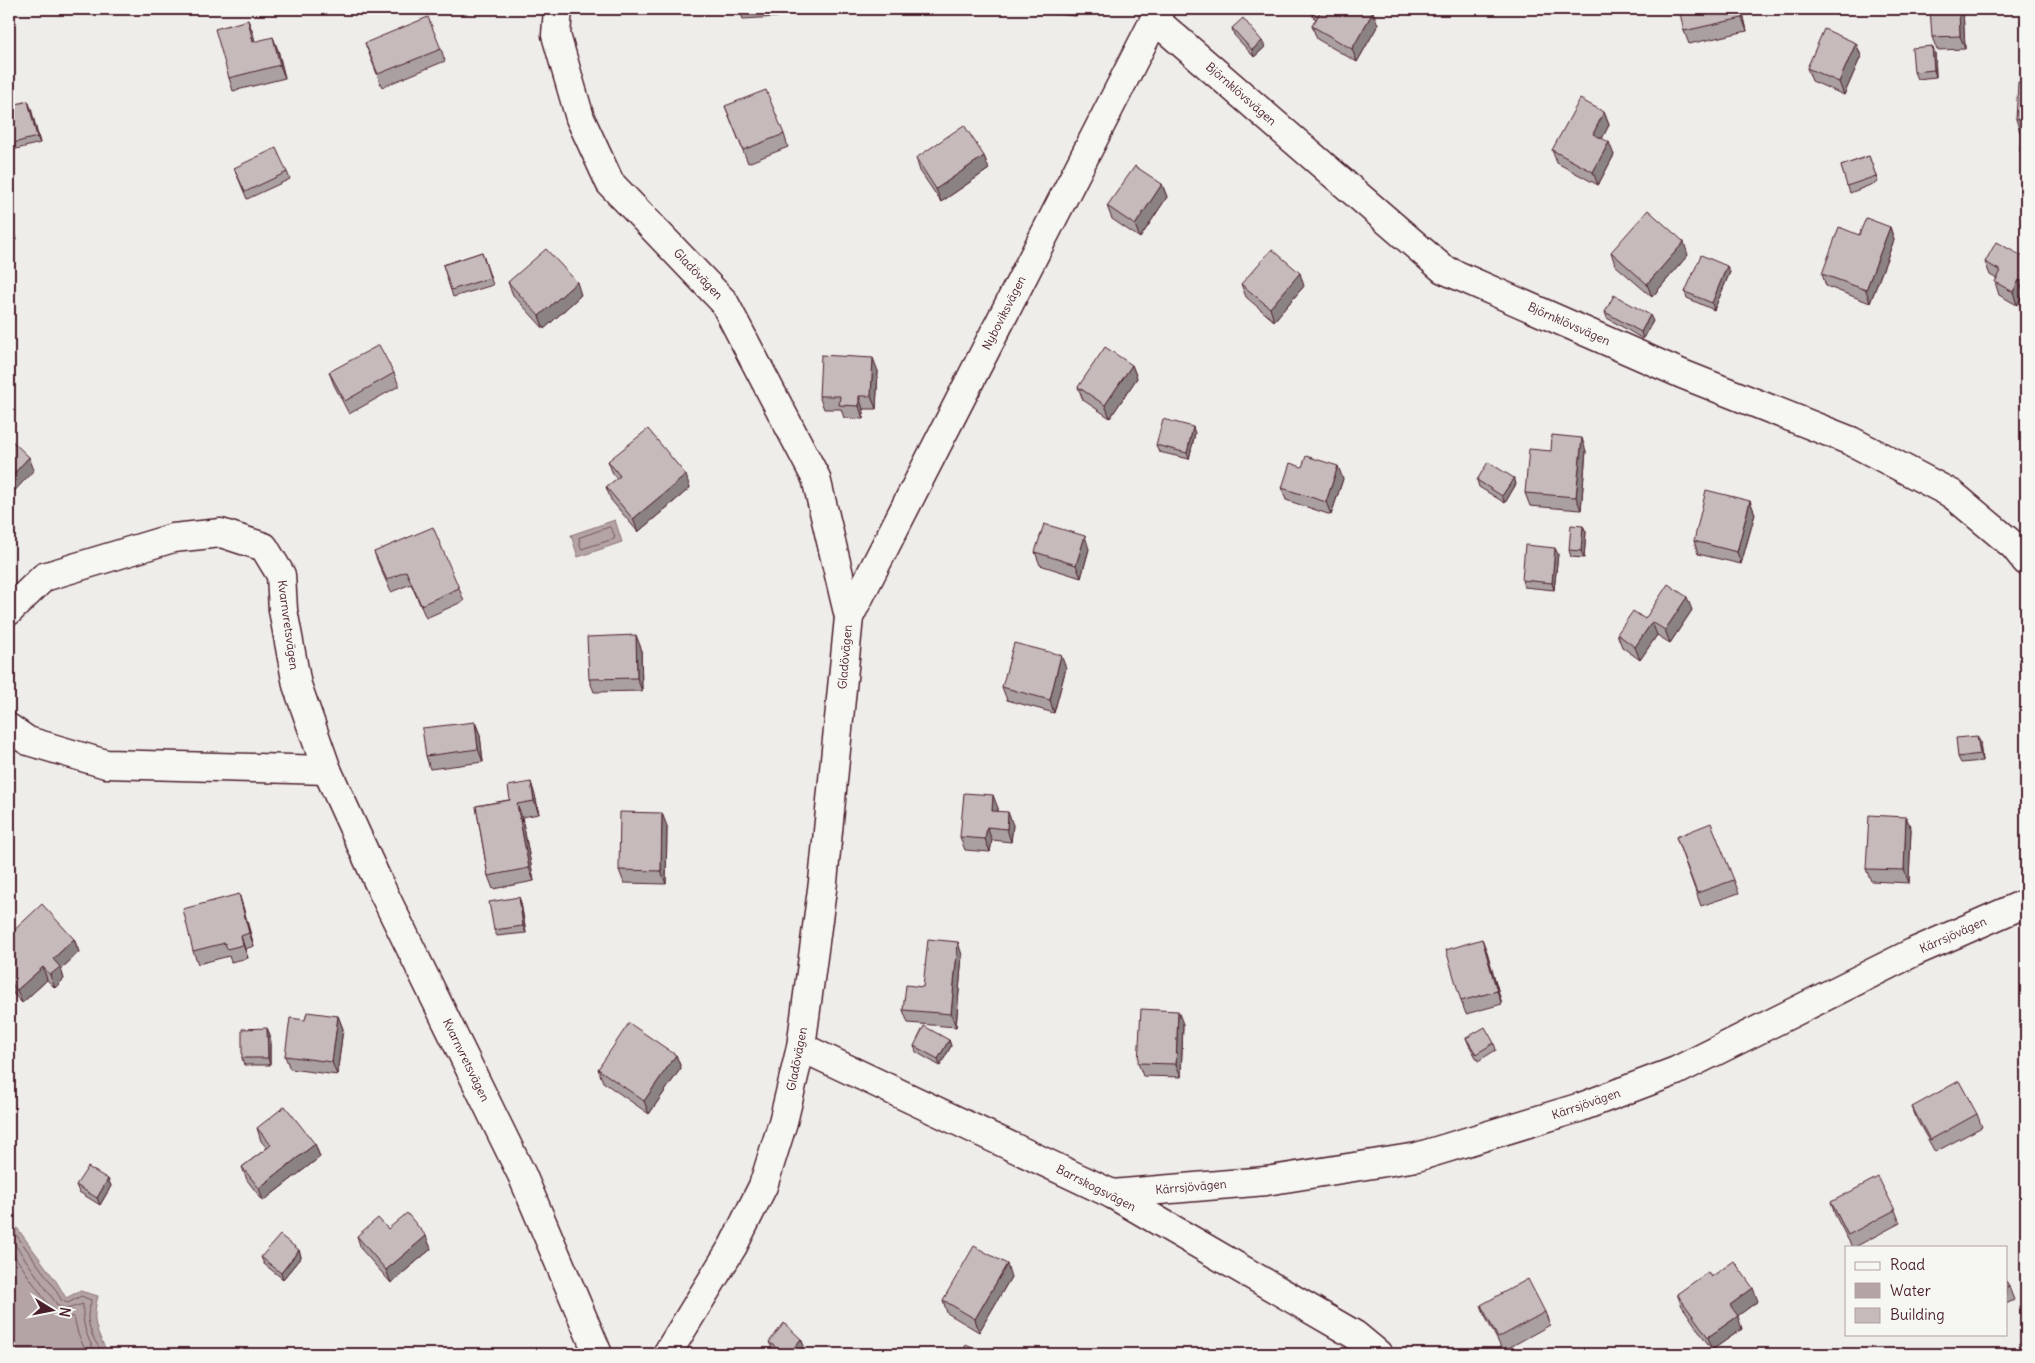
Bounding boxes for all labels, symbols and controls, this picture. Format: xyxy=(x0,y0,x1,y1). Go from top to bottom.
street label: Björnklövsvägen xyxy=(1203,59,1280,128)
street label: Gladövägen xyxy=(671,245,726,302)
street label: Nyboviksvägen xyxy=(978,273,1029,352)
street label: Björnklövsvägen xyxy=(1526,299,1613,348)
street label: Kvarnvretsvägen xyxy=(275,579,302,671)
street label: Gladövägen xyxy=(834,624,855,690)
street label: Kärrsjövägen xyxy=(1917,913,1989,956)
street label: Kvarnvretsvägen xyxy=(440,1016,493,1104)
street label: Gladövägen xyxy=(783,1026,810,1092)
street label: Kärrsjövägen xyxy=(1550,1085,1622,1122)
street label: Barrskogsvägen xyxy=(1054,1161,1139,1214)
street label: Kärrsjövägen xyxy=(1155,1176,1227,1197)
legend xyxy=(1845,1246,2008,1336)
text: Road xyxy=(1890,1255,1925,1274)
text: Water xyxy=(1890,1281,1931,1300)
north arrow xyxy=(28,1286,78,1336)
text: Building xyxy=(1890,1305,1945,1324)
text: N xyxy=(55,1306,75,1319)

